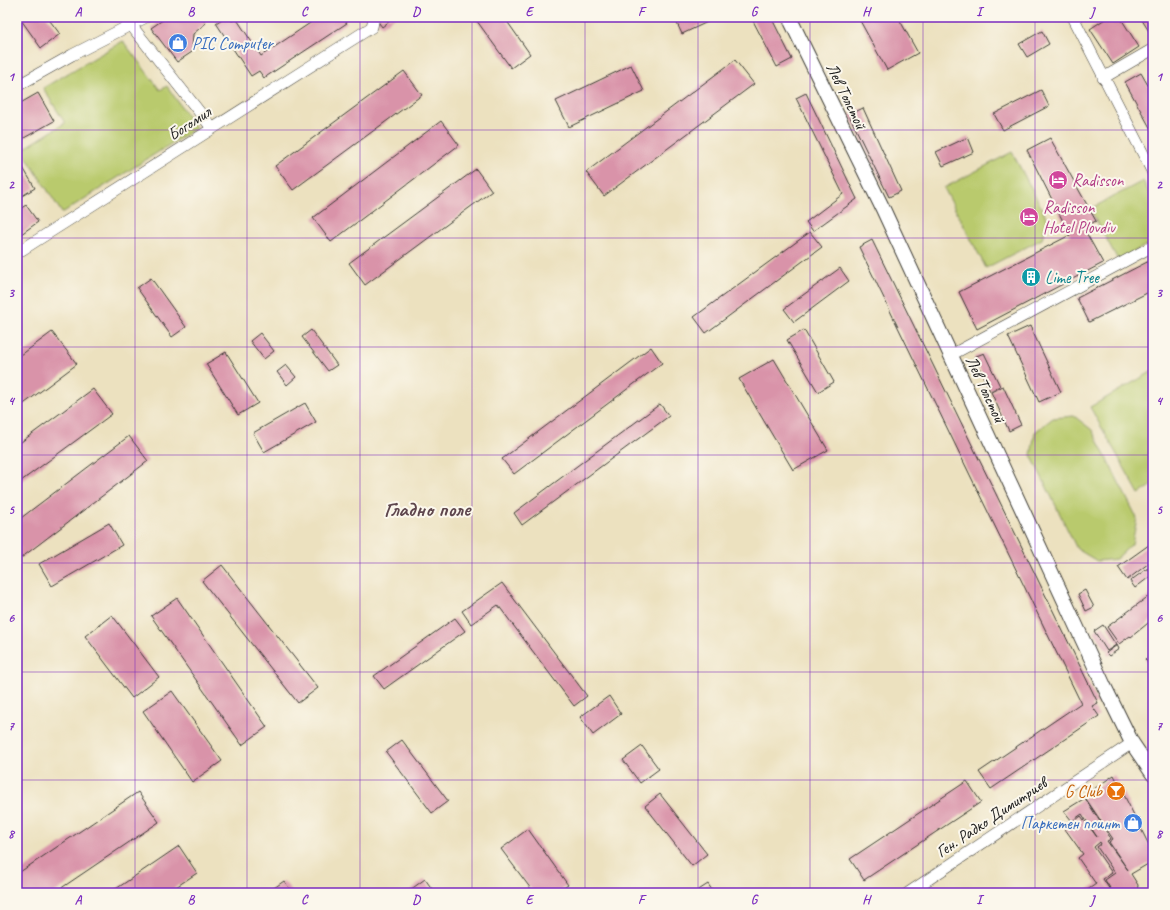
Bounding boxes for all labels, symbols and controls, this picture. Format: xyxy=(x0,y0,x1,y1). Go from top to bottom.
text: A xyxy=(75,4,83,20)
text: B xyxy=(188,4,196,20)
text: C xyxy=(301,4,309,20)
text: D xyxy=(412,4,421,20)
text: E xyxy=(526,4,535,20)
text: F xyxy=(638,4,647,20)
text: G xyxy=(751,4,759,20)
text: H xyxy=(862,4,872,20)
text: I xyxy=(976,4,985,20)
text: J xyxy=(1089,4,1096,20)
shop icon: PIC Computer xyxy=(167,32,189,54)
place label: PIC Computer xyxy=(192,33,274,54)
street label: Лев Толстой xyxy=(821,60,872,134)
text: 1 xyxy=(8,69,16,85)
text: 1 xyxy=(1156,69,1164,85)
street label: Богомил xyxy=(164,101,216,145)
hotel icon: Radisson xyxy=(1047,169,1069,191)
place label: Radisson xyxy=(1072,170,1125,191)
text: 2 xyxy=(8,177,15,193)
text: 2 xyxy=(1156,177,1163,193)
place label: Radisson Hotel Plovdiv xyxy=(1043,197,1116,238)
hotel icon: Radisson Hotel Plovdiv xyxy=(1018,206,1040,228)
building icon: Lime Tree xyxy=(1020,266,1042,288)
place label: Lime Tree xyxy=(1045,267,1100,288)
text: 3 xyxy=(8,285,15,301)
text: 3 xyxy=(1156,285,1163,301)
street label: Лев Толстой xyxy=(961,352,1011,427)
text: 4 xyxy=(8,393,16,409)
text: 4 xyxy=(1156,393,1164,409)
district label: Гладно поле xyxy=(384,496,472,522)
text: 5 xyxy=(8,502,15,518)
text: 5 xyxy=(1156,502,1163,518)
text: 6 xyxy=(8,610,15,626)
text: 6 xyxy=(1156,610,1163,626)
text: 7 xyxy=(8,718,15,734)
text: 7 xyxy=(1156,718,1163,734)
street label: Ген. Радко Димитриев xyxy=(932,770,1054,862)
bar icon: G Club xyxy=(1105,780,1127,802)
place label: G Club xyxy=(1065,781,1104,802)
shop icon: Паркетен поинт xyxy=(1122,812,1144,834)
place label: Паркетен поинт xyxy=(1021,813,1120,834)
text: 8 xyxy=(8,826,16,842)
text: 8 xyxy=(1156,826,1164,842)
text: A xyxy=(75,892,83,908)
text: B xyxy=(188,892,196,908)
text: C xyxy=(301,892,309,908)
text: D xyxy=(412,892,421,908)
text: E xyxy=(526,892,535,908)
text: F xyxy=(638,892,647,908)
text: G xyxy=(751,892,759,908)
text: H xyxy=(862,892,872,908)
text: I xyxy=(976,892,985,908)
text: J xyxy=(1089,892,1096,908)

